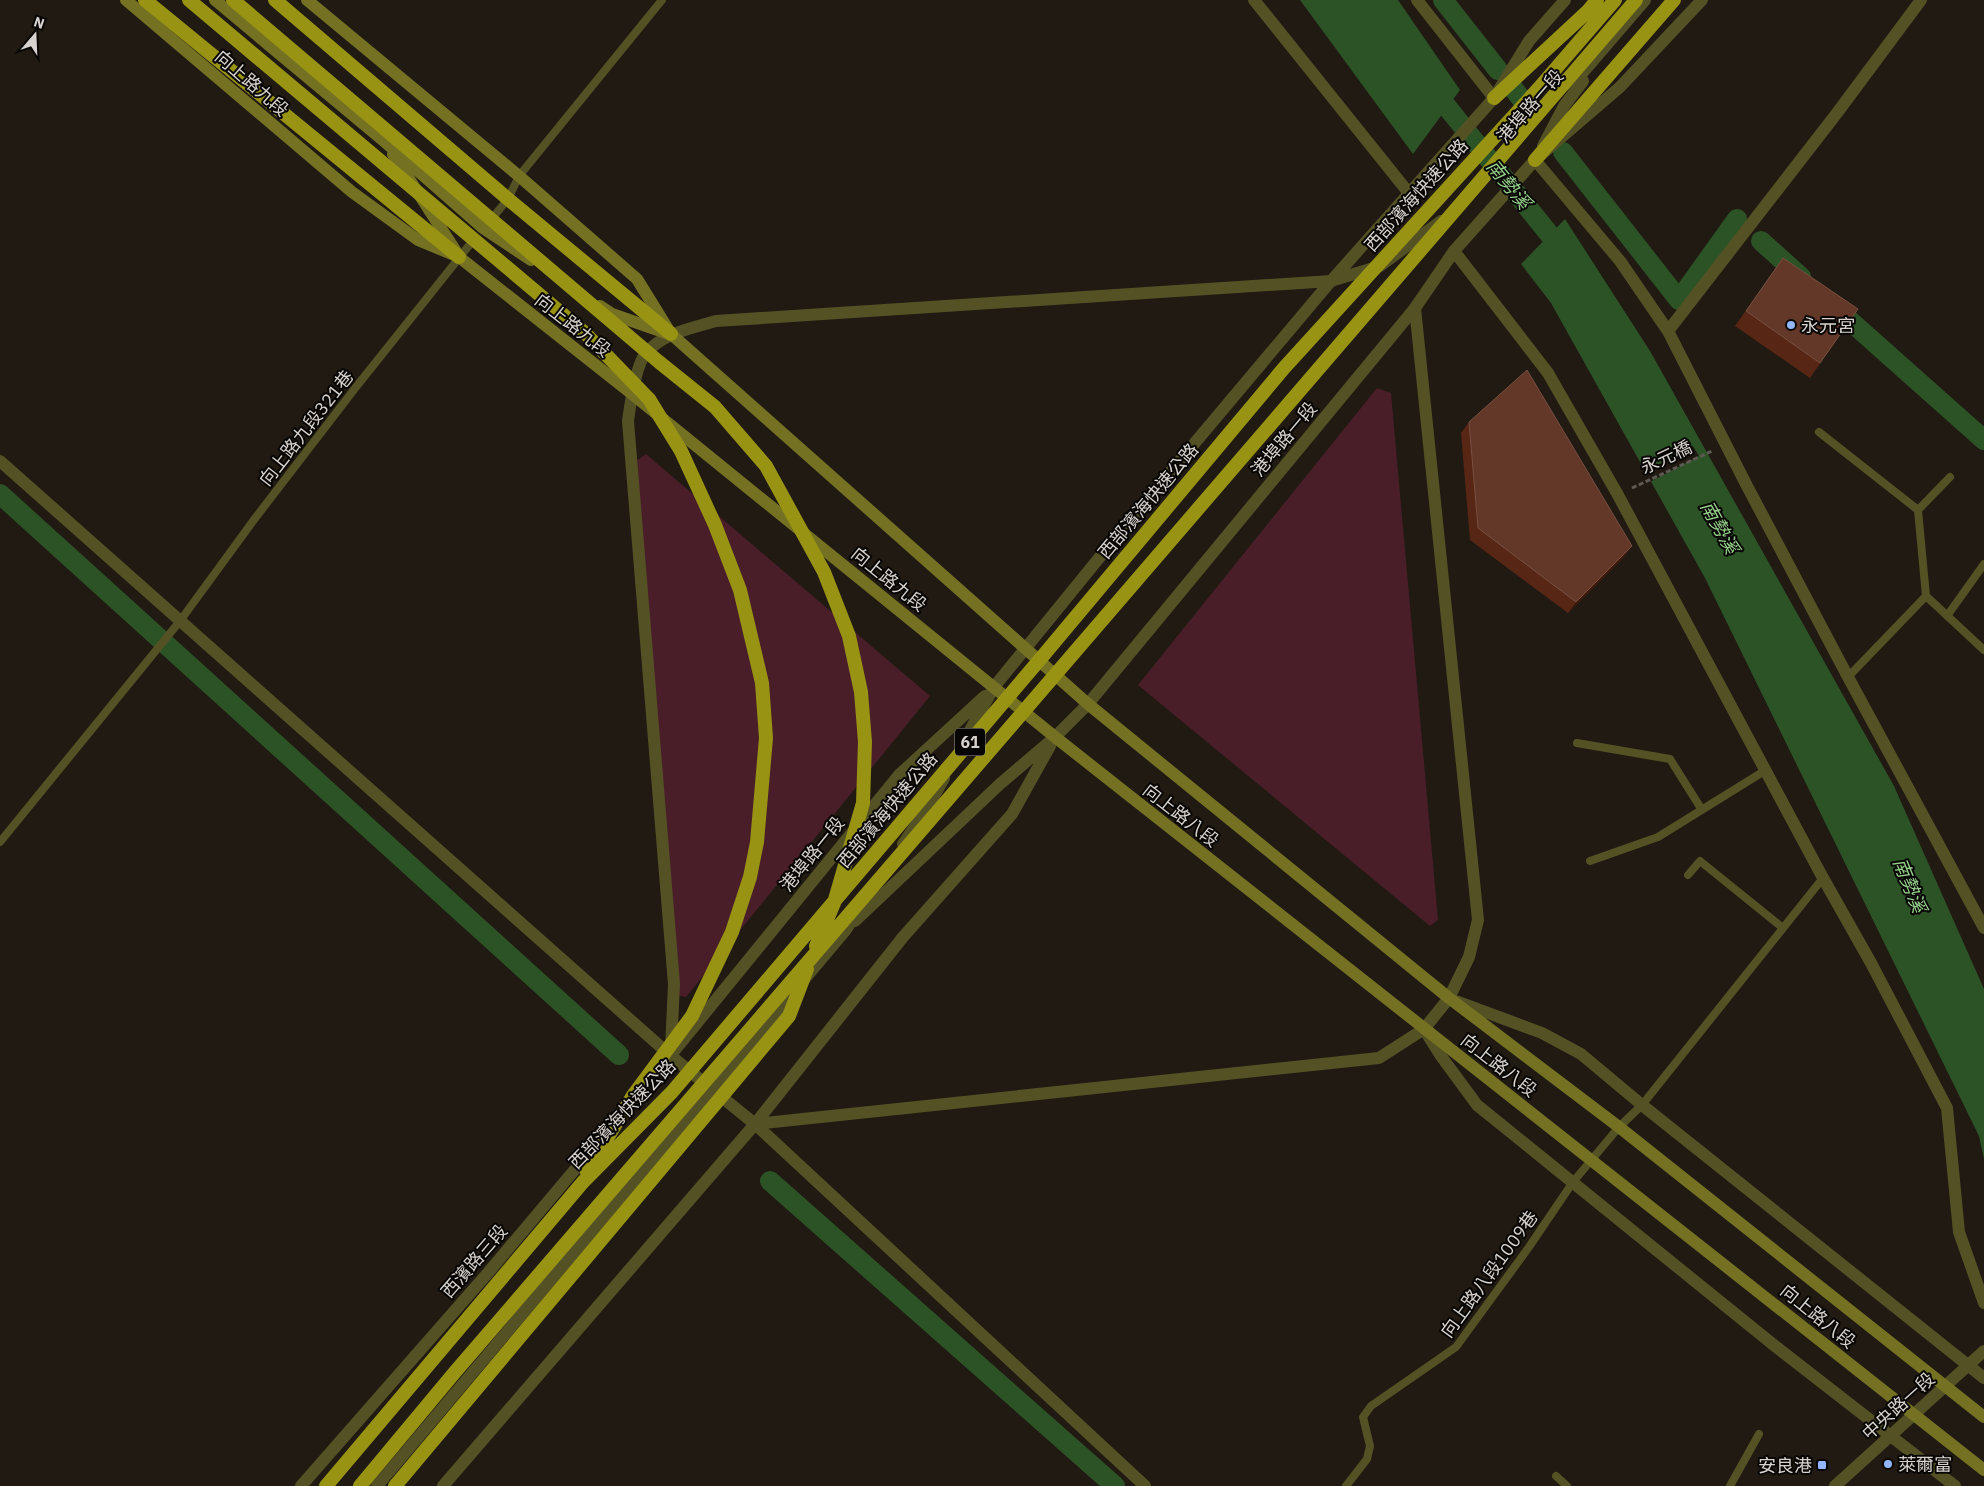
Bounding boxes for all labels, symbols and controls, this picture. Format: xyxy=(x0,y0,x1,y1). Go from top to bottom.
north arrow xyxy=(10,10,60,60)
text: N xyxy=(32,13,47,33)
street label: 向上路九段 xyxy=(210,45,294,121)
street label: 港埠路一段 xyxy=(1492,64,1568,148)
street label: 西部濱海快速公路 xyxy=(1359,134,1473,256)
water label: 南勢溪 xyxy=(1482,154,1538,216)
street label: 向上路九段 xyxy=(530,288,616,362)
place label: 永元宮 xyxy=(1801,314,1855,337)
marker: 永元宮 xyxy=(1785,319,1797,331)
street label: 向上路九段321巷 xyxy=(254,366,358,490)
street label: 港埠路一段 xyxy=(1246,397,1322,481)
street label: 永元橋 xyxy=(1637,435,1695,479)
street label: 西部濱海快速公路 xyxy=(1093,438,1203,564)
water label: 南勢溪 xyxy=(1696,496,1746,560)
street label: 向上路九段 xyxy=(847,542,931,616)
road number: 61 xyxy=(955,729,985,756)
street label: 西部濱海快速公路 xyxy=(832,747,942,873)
street label: 向上路八段 xyxy=(1138,778,1224,852)
street label: 港埠路一段 xyxy=(775,812,849,896)
water label: 南勢溪 xyxy=(1888,854,1933,919)
street label: 向上路八段 xyxy=(1456,1028,1542,1102)
street label: 西部濱海快速公路 xyxy=(564,1054,680,1174)
street label: 向上路八段1009巷 xyxy=(1435,1206,1543,1342)
street label: 西濱路三段 xyxy=(436,1219,512,1303)
street label: 向上路八段 xyxy=(1776,1279,1860,1353)
street label: 中央路一段 xyxy=(1857,1367,1939,1445)
place label: 萊爾富 xyxy=(1898,1453,1952,1476)
place label: 安良港 xyxy=(1758,1454,1812,1477)
marker: 萊爾富 xyxy=(1882,1458,1894,1470)
marker: 安良港 xyxy=(1816,1459,1828,1471)

